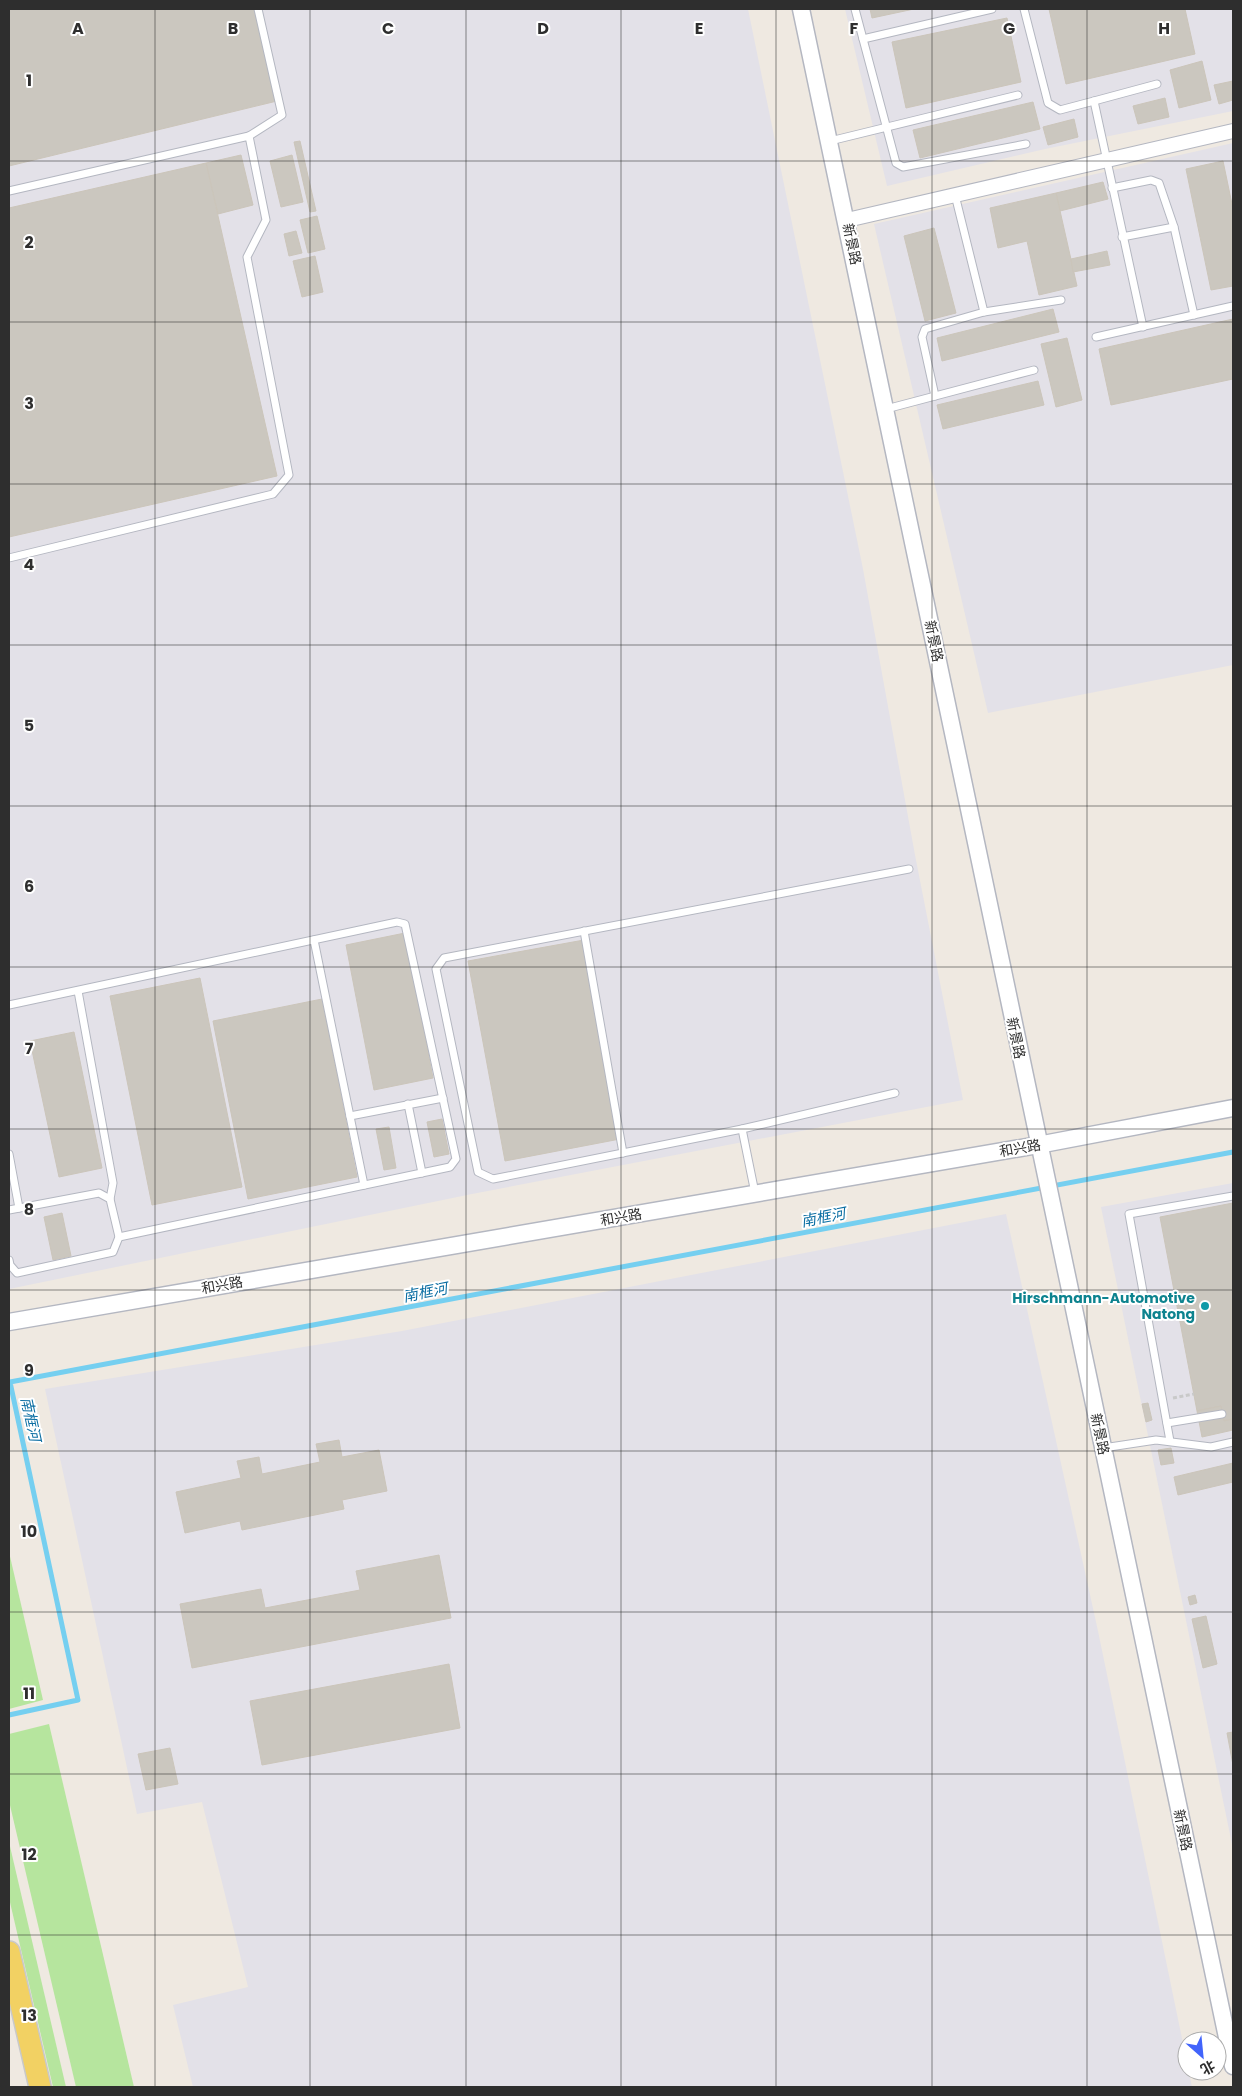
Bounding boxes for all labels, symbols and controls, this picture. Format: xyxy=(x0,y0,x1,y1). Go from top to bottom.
text: A xyxy=(72,17,84,40)
text: B xyxy=(228,17,238,40)
text: C xyxy=(382,17,394,40)
text: D xyxy=(537,17,549,40)
text: E xyxy=(695,17,703,40)
text: F xyxy=(850,17,859,40)
text: G xyxy=(1003,17,1015,40)
text: H xyxy=(1158,17,1170,40)
text: 1 xyxy=(26,69,32,92)
street label: 新景路 xyxy=(838,221,866,267)
text: 2 xyxy=(24,231,34,254)
text: 3 xyxy=(24,392,34,415)
text: 4 xyxy=(24,553,35,576)
street label: 新景路 xyxy=(920,618,948,664)
text: 5 xyxy=(24,714,34,737)
text: 6 xyxy=(24,875,34,898)
street label: 新景路 xyxy=(1002,1015,1030,1061)
text: 7 xyxy=(25,1037,34,1060)
street label: 和兴路 xyxy=(998,1135,1042,1161)
text: 8 xyxy=(24,1198,34,1221)
water label: 南框河 xyxy=(799,1202,850,1232)
street label: 和兴路 xyxy=(599,1204,643,1230)
street label: 和兴路 xyxy=(200,1272,244,1298)
water label: 南框河 xyxy=(401,1277,452,1307)
place label: Hirschmann-Automotive Natong xyxy=(1012,1288,1195,1324)
marker: Hirschmann-Automotive Natong xyxy=(1199,1300,1211,1312)
text: 9 xyxy=(24,1359,34,1382)
water label: 南框河 xyxy=(16,1395,47,1446)
street label: 新景路 xyxy=(1086,1411,1114,1457)
text: 10 xyxy=(21,1520,37,1543)
text: 11 xyxy=(23,1682,35,1705)
street label: 新景路 xyxy=(1169,1807,1197,1853)
text: 12 xyxy=(21,1843,37,1866)
text: 13 xyxy=(21,2004,37,2027)
north arrow xyxy=(1177,2031,1227,2081)
text: 北 xyxy=(1197,2055,1219,2080)

